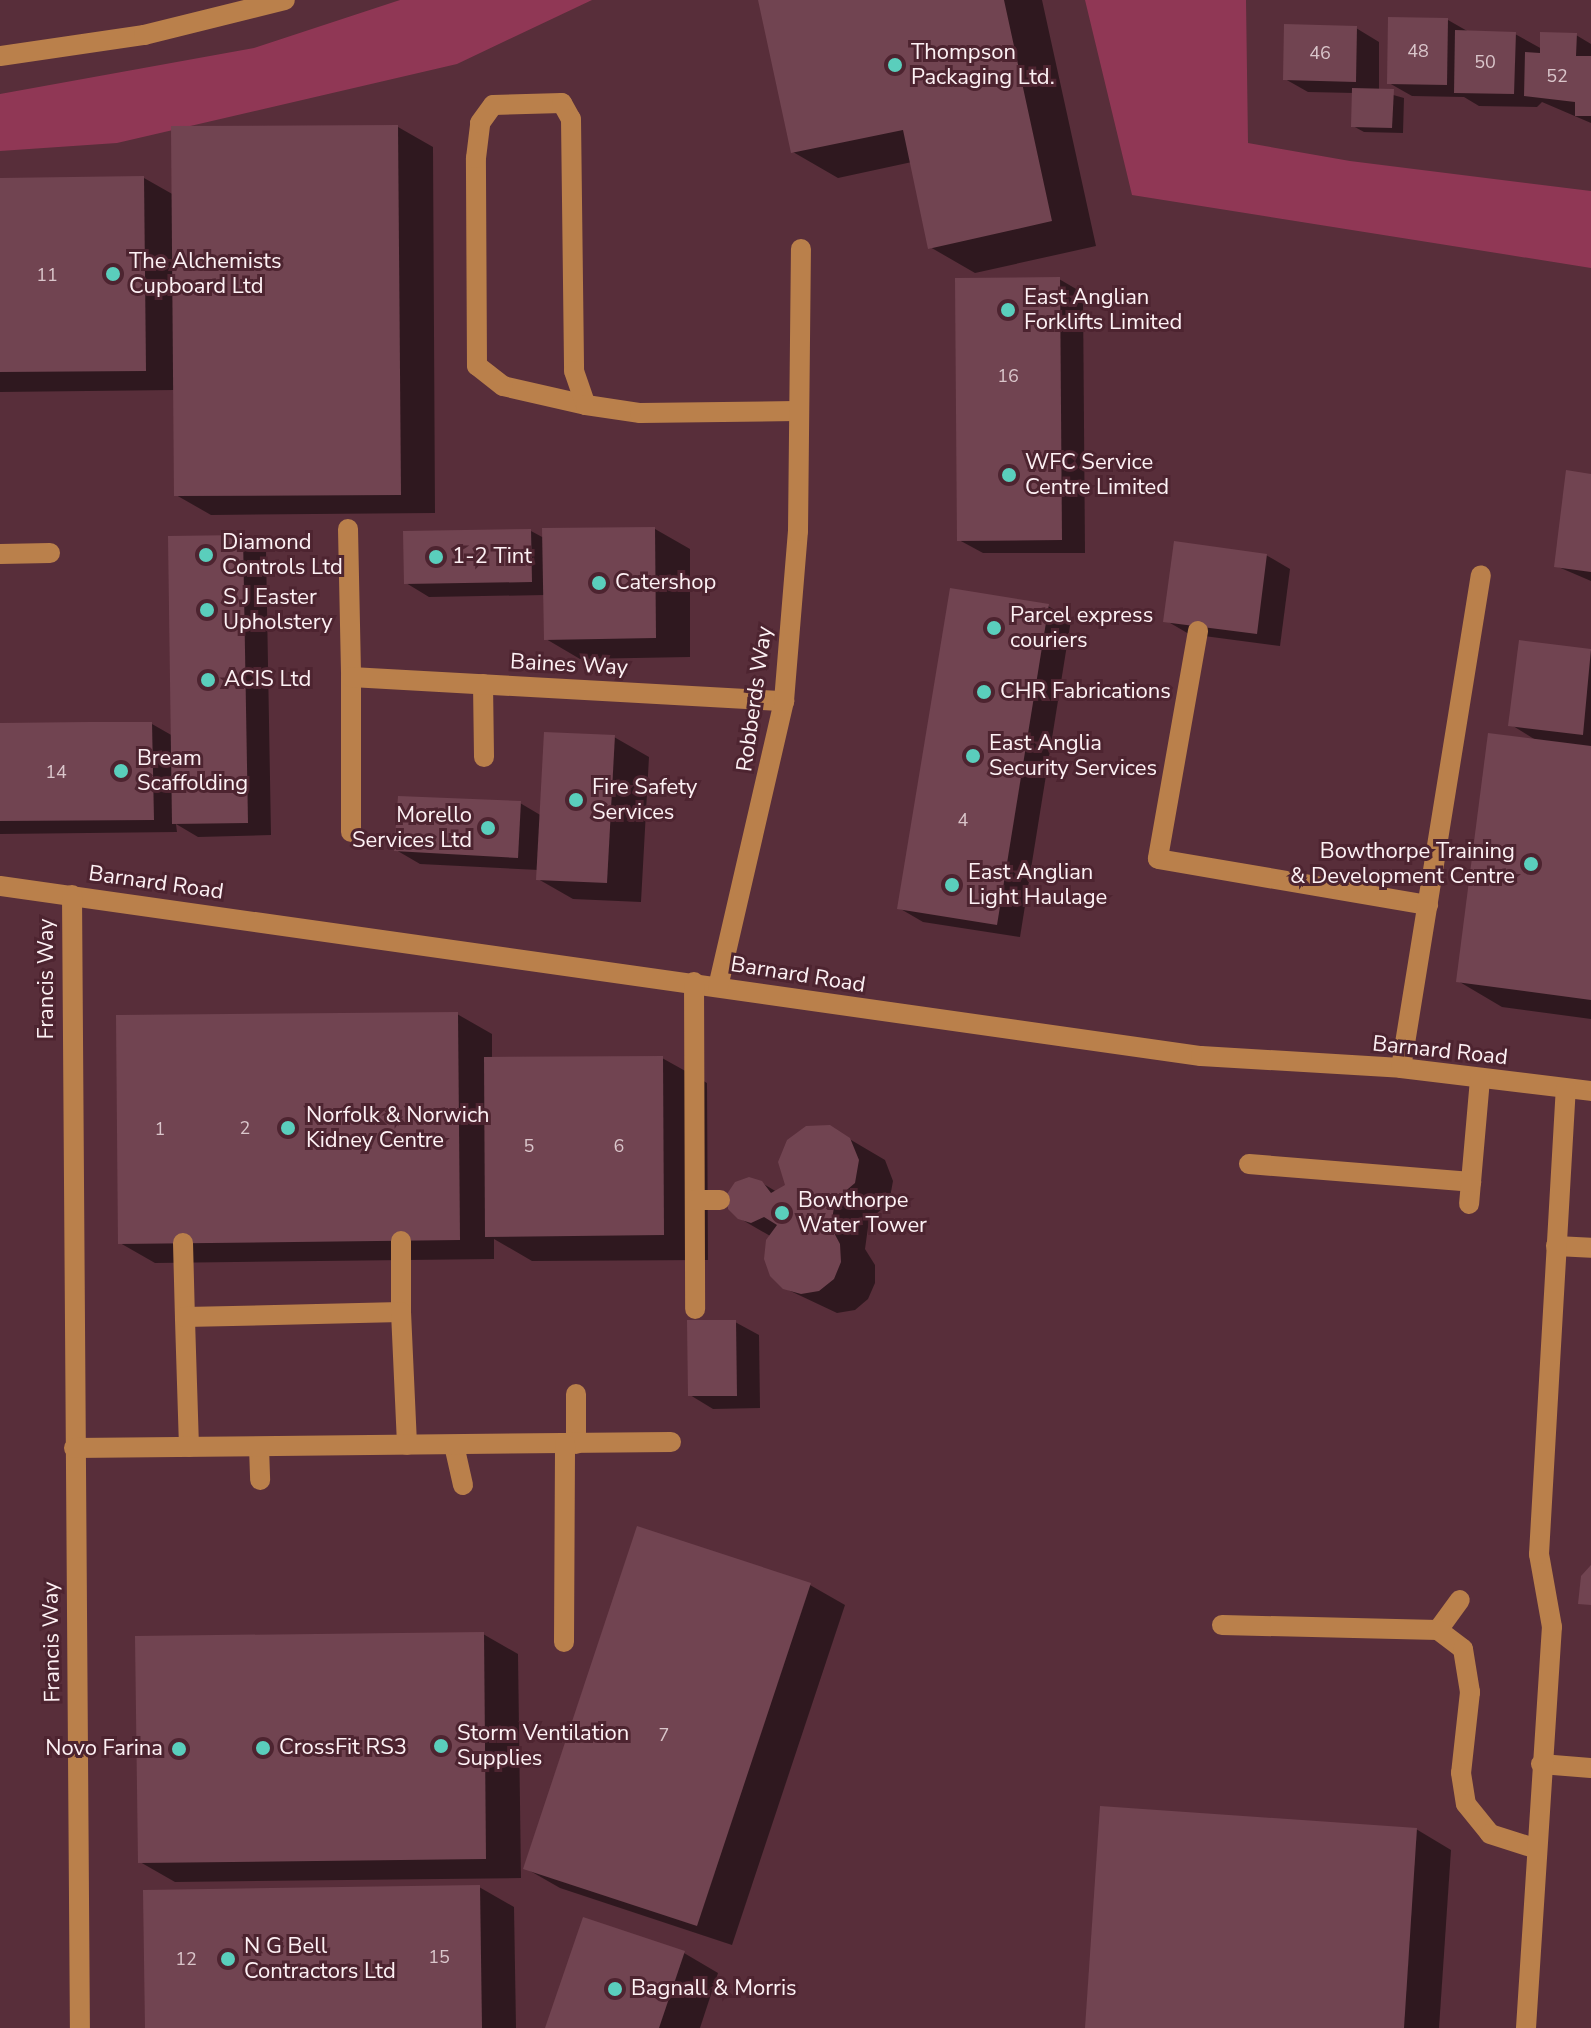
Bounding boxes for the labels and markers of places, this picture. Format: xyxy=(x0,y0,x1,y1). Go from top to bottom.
place label: Thompson Packaging Ltd. xyxy=(911,39,1055,90)
marker: Thompson Packaging Ltd. xyxy=(886,56,904,74)
place label: The Alchemists Cupboard Ltd xyxy=(129,248,282,300)
marker: The Alchemists Cupboard Ltd xyxy=(104,265,122,283)
place label: East Anglian Forklifts Limited xyxy=(1024,284,1182,336)
marker: East Anglian Forklifts Limited xyxy=(999,301,1017,319)
place label: WFC Service Centre Limited xyxy=(1025,449,1169,500)
marker: WFC Service Centre Limited xyxy=(1000,466,1018,484)
place label: Diamond Controls Ltd xyxy=(222,529,343,580)
place label: 1-2 Tint xyxy=(452,544,532,570)
marker: Diamond Controls Ltd xyxy=(197,546,215,564)
marker: 1-2 Tint xyxy=(427,548,445,566)
place label: Catershop xyxy=(615,570,716,596)
marker: Catershop xyxy=(590,574,608,592)
place label: S J Easter Upholstery xyxy=(223,584,333,636)
marker: S J Easter Upholstery xyxy=(198,601,216,619)
place label: Parcel express couriers xyxy=(1010,602,1153,654)
marker: Parcel express couriers xyxy=(985,619,1003,637)
place label: ACIS Ltd xyxy=(224,667,311,693)
marker: ACIS Ltd xyxy=(199,671,217,689)
place label: CHR Fabrications xyxy=(1000,679,1171,705)
marker: CHR Fabrications xyxy=(975,683,993,701)
place label: East Anglia Security Services xyxy=(989,730,1157,782)
place label: Bream Scaffolding xyxy=(137,745,248,796)
marker: East Anglia Security Services xyxy=(964,747,982,765)
marker: Bream Scaffolding xyxy=(112,762,130,780)
place label: Fire Safety Services xyxy=(592,774,697,826)
marker: Fire Safety Services xyxy=(567,791,585,809)
place label: Morello Services Ltd xyxy=(352,802,472,854)
marker: Morello Services Ltd xyxy=(479,819,497,837)
place label: Bowthorpe Training & Development Centre xyxy=(1290,838,1515,890)
marker: Bowthorpe Training & Development Centre xyxy=(1522,855,1540,873)
place label: East Anglian Light Haulage xyxy=(968,859,1107,910)
marker: East Anglian Light Haulage xyxy=(943,876,961,894)
place label: Norfolk & Norwich Kidney Centre xyxy=(306,1102,490,1154)
marker: Norfolk & Norwich Kidney Centre xyxy=(277,1117,299,1139)
place label: Bowthorpe Water Tower xyxy=(798,1187,927,1238)
marker: Bowthorpe Water Tower xyxy=(773,1204,791,1222)
place label: Storm Ventilation Supplies xyxy=(457,1720,629,1772)
place label: CrossFit RS3 xyxy=(279,1735,407,1761)
place label: Novo Farina xyxy=(45,1736,163,1762)
marker: Storm Ventilation Supplies xyxy=(432,1737,450,1755)
marker: CrossFit RS3 xyxy=(254,1739,272,1757)
marker: Novo Farina xyxy=(170,1740,188,1758)
place label: N G Bell Contractors Ltd xyxy=(244,1933,396,1984)
marker: N G Bell Contractors Ltd xyxy=(219,1950,237,1968)
place label: Bagnall & Morris xyxy=(631,1976,797,2002)
marker: Bagnall & Morris xyxy=(606,1980,624,1998)

